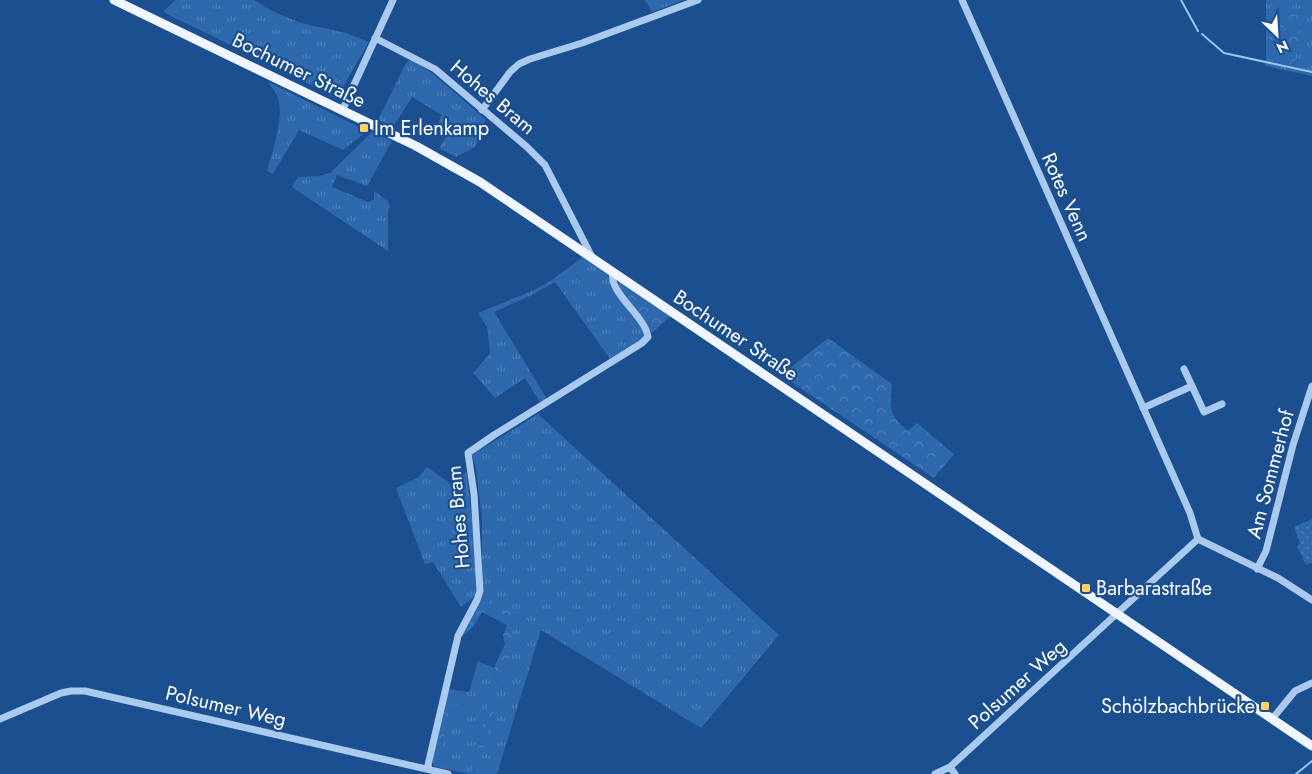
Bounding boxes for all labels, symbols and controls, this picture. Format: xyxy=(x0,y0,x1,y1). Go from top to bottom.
north arrow xyxy=(1252,10,1302,60)
street label: Bochumer Straße xyxy=(227,26,370,115)
text: N xyxy=(1273,35,1292,58)
street label: Hohes Bram xyxy=(444,53,542,142)
place label: Im Erlenkamp xyxy=(374,114,489,143)
marker: Im Erlenkamp xyxy=(358,122,370,134)
street label: Rotes Venn xyxy=(1034,148,1099,246)
street label: Bochumer Straße xyxy=(667,283,804,388)
street label: Am Sommerhof xyxy=(1239,405,1302,542)
street label: Hohes Bram xyxy=(440,464,477,570)
place label: Barbarastraße xyxy=(1096,574,1212,603)
marker: Barbarastraße xyxy=(1080,582,1092,594)
street label: Polsumer Weg xyxy=(962,632,1073,736)
street label: Polsumer Weg xyxy=(163,679,289,734)
place label: Schölzbachbrücke xyxy=(1101,692,1255,721)
marker: Schölzbachbrücke xyxy=(1259,700,1271,712)

